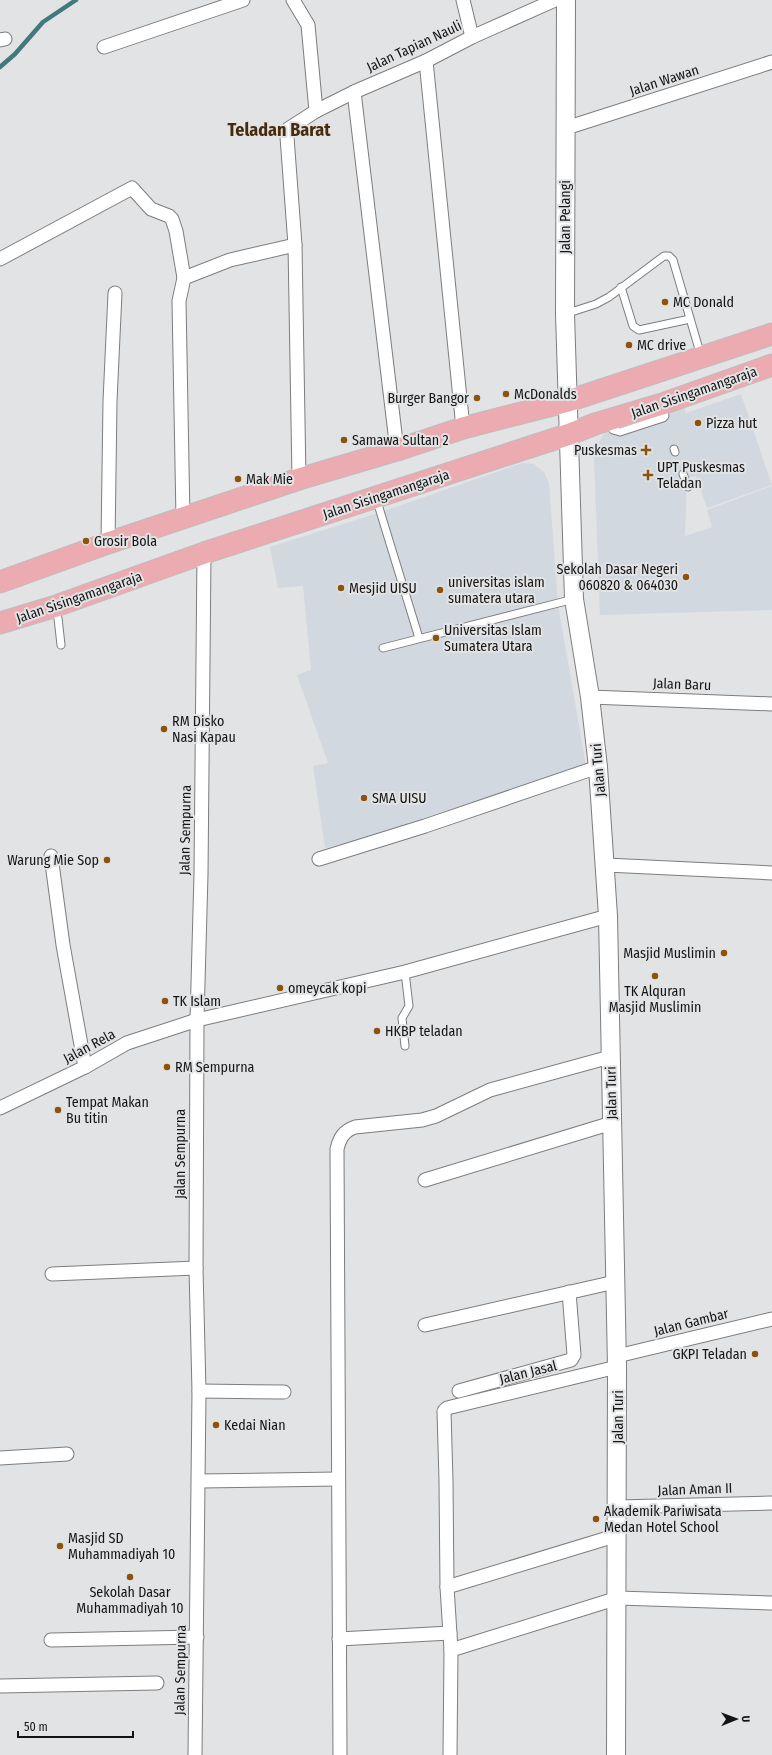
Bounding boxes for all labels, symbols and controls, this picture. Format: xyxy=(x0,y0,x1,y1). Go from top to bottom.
street label: Jalan Tapian Nauli xyxy=(364,17,464,76)
street label: Jalan Wawan xyxy=(627,61,701,100)
district label: Teladan Barat xyxy=(227,119,331,141)
street label: Jalan Pelangi xyxy=(557,180,574,254)
place label: MC Donald xyxy=(673,294,734,311)
marker: MC Donald xyxy=(660,297,670,307)
place label: MC drive xyxy=(637,337,686,354)
marker: MC drive xyxy=(624,340,634,350)
street label: Jalan Sisingamangaraja xyxy=(629,363,759,422)
place label: McDonalds xyxy=(514,386,577,403)
marker: McDonalds xyxy=(501,389,511,399)
place label: Burger Bangor xyxy=(387,390,469,407)
marker: Burger Bangor xyxy=(472,393,482,403)
place label: Pizza hut xyxy=(706,415,758,432)
marker: Pizza hut xyxy=(693,418,703,428)
place label: Samawa Sultan 2 xyxy=(352,432,449,449)
marker: Samawa Sultan 2 xyxy=(339,435,349,445)
place label: Puskesmas xyxy=(574,442,637,459)
marker: Puskesmas xyxy=(640,444,652,456)
place label: UPT Puskesmas Teladan xyxy=(657,459,745,492)
street label: Jalan Sisingamangaraja xyxy=(321,466,452,523)
marker: UPT Puskesmas Teladan xyxy=(642,469,654,481)
place label: Mak Mie xyxy=(246,471,293,488)
marker: Mak Mie xyxy=(233,474,243,484)
place label: Grosir Bola xyxy=(94,533,157,550)
marker: Grosir Bola xyxy=(81,536,91,546)
place label: Sekolah Dasar Negeri 060820 & 064030 xyxy=(556,561,678,594)
street label: Jalan Sisingamangaraja xyxy=(14,568,144,627)
marker: Sekolah Dasar Negeri 060820 & 064030 xyxy=(681,572,691,582)
place label: universitas islam sumatera utara xyxy=(448,574,545,607)
place label: Mesjid UISU xyxy=(349,580,417,597)
marker: Mesjid UISU xyxy=(336,583,346,593)
marker: universitas islam sumatera utara xyxy=(435,585,445,595)
place label: Universitas Islam Sumatera Utara xyxy=(444,622,542,655)
marker: Universitas Islam Sumatera Utara xyxy=(431,633,441,643)
street label: Jalan Baru xyxy=(652,675,711,694)
place label: RM Disko Nasi Kapau xyxy=(172,713,236,746)
marker: RM Disko Nasi Kapau xyxy=(159,724,169,734)
street label: Jalan Turi xyxy=(588,743,609,797)
street label: Jalan Sempurna xyxy=(176,785,195,875)
place label: SMA UISU xyxy=(372,790,427,807)
marker: SMA UISU xyxy=(359,793,369,803)
place label: Warung Mie Sop xyxy=(7,852,99,869)
marker: Warung Mie Sop xyxy=(102,855,112,865)
place label: Masjid Muslimin xyxy=(623,945,716,962)
marker: Masjid Muslimin xyxy=(719,948,729,958)
marker: TK Alquran Masjid Muslimin xyxy=(650,971,660,981)
place label: omeycak kopi xyxy=(288,980,366,997)
marker: omeycak kopi xyxy=(275,983,285,993)
place label: TK Alquran Masjid Muslimin xyxy=(609,983,701,1016)
place label: TK Islam xyxy=(173,993,221,1010)
marker: TK Islam xyxy=(160,996,170,1006)
place label: HKBP teladan xyxy=(385,1023,463,1040)
street label: Jalan Rela xyxy=(60,1026,118,1067)
marker: HKBP teladan xyxy=(372,1026,382,1036)
place label: RM Sempurna xyxy=(175,1059,255,1076)
marker: RM Sempurna xyxy=(162,1062,172,1072)
street label: Jalan Turi xyxy=(603,1066,620,1120)
place label: Tempat Makan Bu titin xyxy=(66,1094,149,1127)
marker: Tempat Makan Bu titin xyxy=(53,1105,63,1115)
street label: Jalan Sempurna xyxy=(172,1109,189,1199)
street label: Jalan Gambar xyxy=(652,1305,730,1340)
place label: GKPI Teladan xyxy=(672,1346,747,1363)
marker: GKPI Teladan xyxy=(750,1349,760,1359)
street label: Jalan Jasal xyxy=(498,1357,559,1388)
street label: Jalan Turi xyxy=(610,1390,627,1444)
place label: Kedai Nian xyxy=(224,1417,286,1434)
marker: Kedai Nian xyxy=(211,1420,221,1430)
street label: Jalan Aman II xyxy=(657,1480,733,1499)
place label: Akademik Pariwisata Medan Hotel School xyxy=(604,1503,722,1536)
marker: Akademik Pariwisata Medan Hotel School xyxy=(591,1514,601,1524)
place label: Masjid SD Muhammadiyah 10 xyxy=(68,1530,175,1563)
marker: Masjid SD Muhammadiyah 10 xyxy=(55,1541,65,1551)
marker: Sekolah Dasar Muhammadiyah 10 xyxy=(125,1572,135,1582)
place label: Sekolah Dasar Muhammadiyah 10 xyxy=(76,1584,184,1617)
street label: Jalan Sempurna xyxy=(171,1625,190,1715)
north arrow xyxy=(716,1699,756,1739)
scale bar xyxy=(18,1713,133,1739)
text: U xyxy=(739,1715,752,1722)
text: 50 m xyxy=(24,1720,48,1734)

